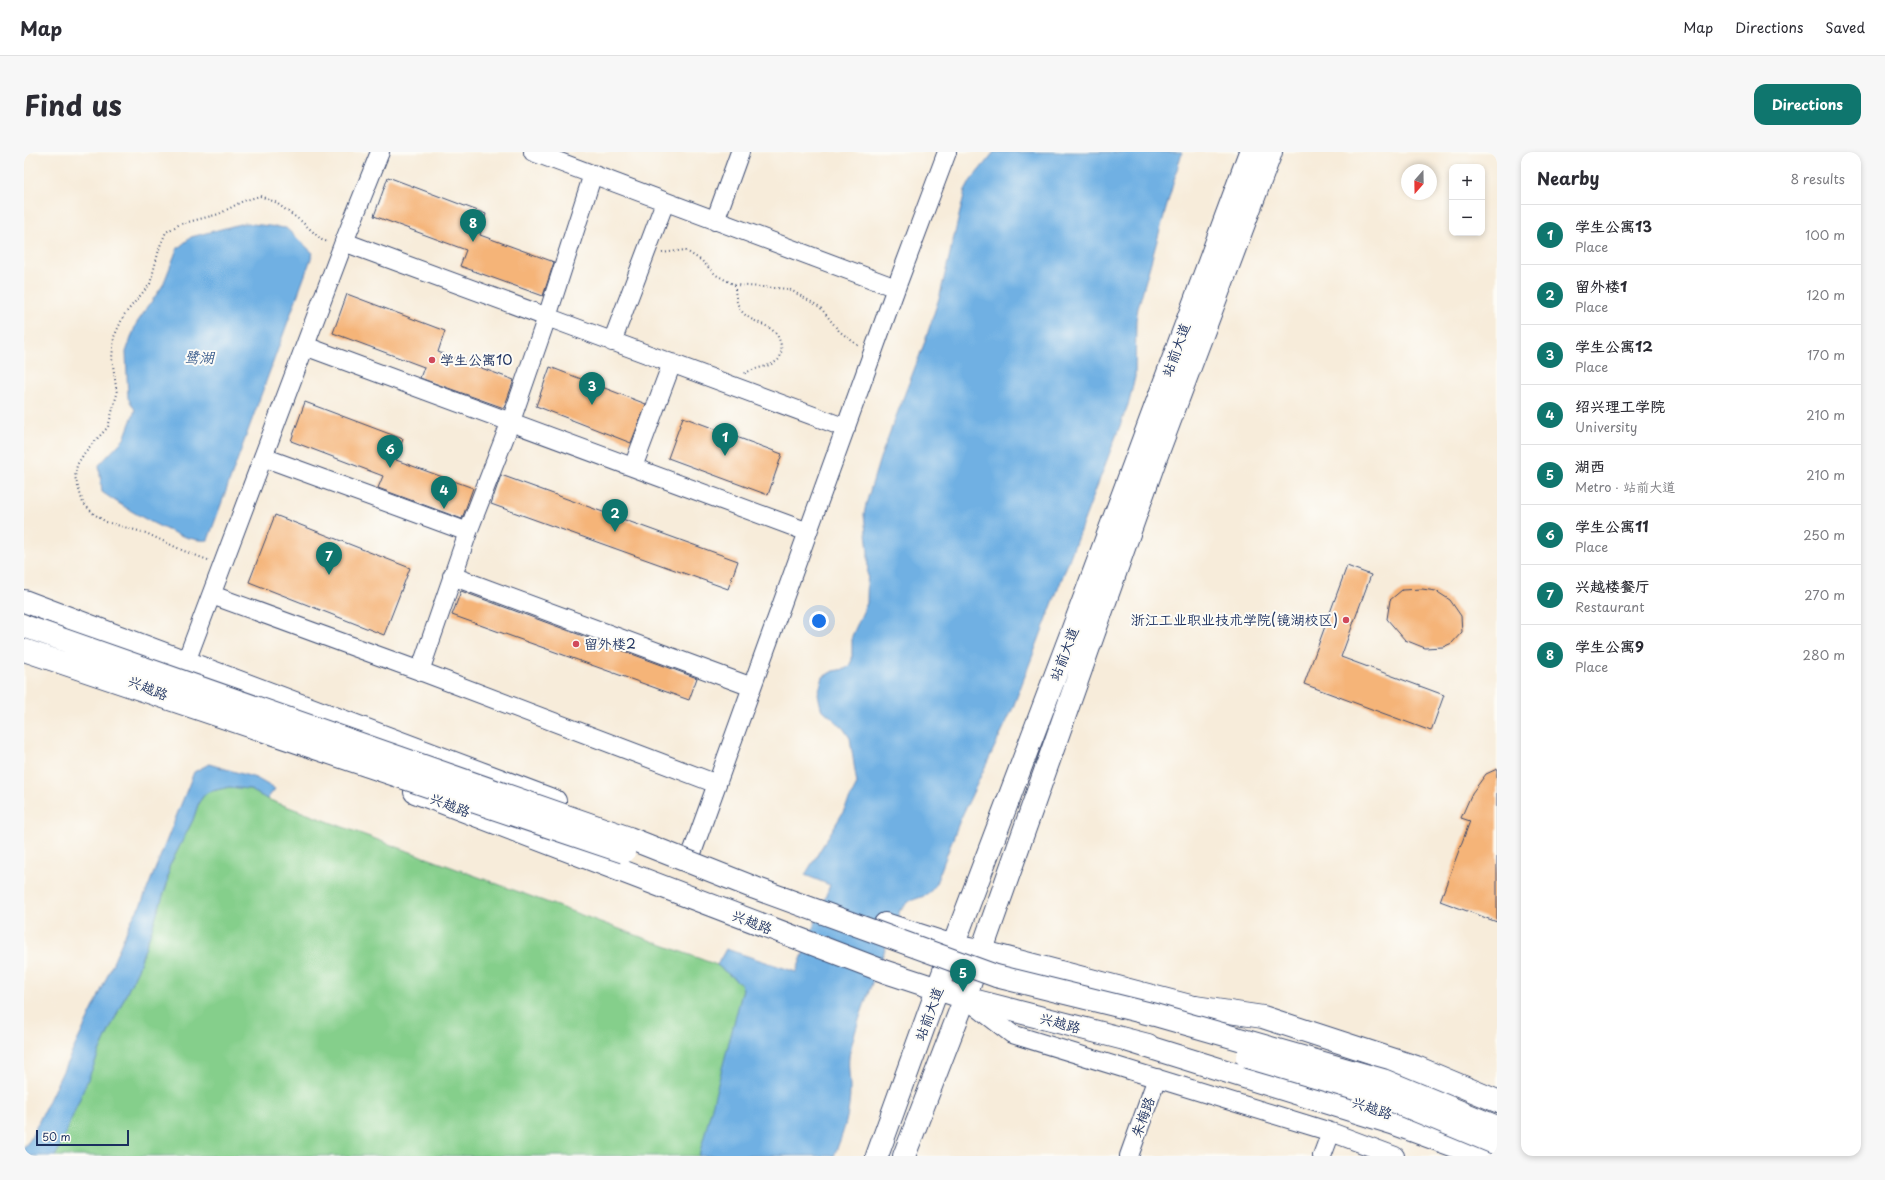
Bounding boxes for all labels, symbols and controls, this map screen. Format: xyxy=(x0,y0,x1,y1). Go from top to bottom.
text: Map xyxy=(20,14,62,42)
text: Map xyxy=(1683,17,1713,38)
text: Directions xyxy=(1735,17,1803,38)
text: Saved xyxy=(1825,17,1865,38)
text: Find us xyxy=(24,83,122,126)
button: Directions xyxy=(1754,84,1861,125)
north arrow xyxy=(1401,164,1437,200)
map controls xyxy=(1449,164,1485,236)
button: + xyxy=(1449,164,1485,200)
text: Nearby xyxy=(1537,165,1599,191)
text: 8 results xyxy=(1791,169,1845,188)
button: − xyxy=(1449,200,1485,236)
pin: 8 xyxy=(460,209,486,242)
text: 学生公寓13 xyxy=(1575,214,1652,237)
text: 1 xyxy=(1547,225,1553,244)
text: 100 m xyxy=(1805,225,1845,244)
text: Place xyxy=(1575,237,1608,256)
text: 留外楼1 xyxy=(1575,274,1627,297)
text: 2 xyxy=(1545,285,1555,304)
text: 120 m xyxy=(1806,285,1845,304)
text: Place xyxy=(1575,297,1608,316)
street label: 站前大道 xyxy=(1156,320,1195,380)
text: 学生公寓12 xyxy=(1575,334,1653,357)
water label: 鹭湖 xyxy=(184,345,216,368)
text: 3 xyxy=(1546,345,1554,364)
text: 170 m xyxy=(1807,345,1845,364)
place label: 学生公寓10 xyxy=(440,349,513,370)
marker: 学生公寓10 xyxy=(427,355,437,365)
text: Place xyxy=(1575,357,1608,376)
pin: 3 xyxy=(579,372,605,405)
text: 绍兴理工学院 xyxy=(1575,394,1665,417)
text: 4 xyxy=(1546,405,1554,424)
text: 210 m xyxy=(1806,405,1845,424)
text: University xyxy=(1575,417,1637,436)
pin: 1 xyxy=(712,423,738,456)
pin: 6 xyxy=(377,435,403,468)
text: 湖西 xyxy=(1575,454,1605,477)
text: 5 xyxy=(1546,465,1554,484)
text: 210 m xyxy=(1806,465,1845,484)
pin: 4 xyxy=(431,476,457,509)
text: Metro · 站前大道 xyxy=(1575,477,1675,496)
pin: 2 xyxy=(602,499,628,532)
text: 学生公寓11 xyxy=(1575,514,1649,537)
text: 6 xyxy=(1545,525,1555,544)
text: 250 m xyxy=(1803,525,1845,544)
text: Place xyxy=(1575,537,1608,556)
pin: 7 xyxy=(316,542,342,575)
text: 兴越楼餐厅 xyxy=(1575,574,1650,597)
text: 7 xyxy=(1546,585,1554,604)
text: 270 m xyxy=(1804,585,1845,604)
text: Restaurant xyxy=(1575,597,1645,616)
place label: 浙江工业职业技术学院(镜湖校区) xyxy=(1131,609,1338,630)
your location xyxy=(809,611,829,631)
marker: 浙江工业职业技术学院(镜湖校区) xyxy=(1341,615,1351,625)
street label: 站前大道 xyxy=(1044,624,1083,684)
place label: 留外楼2 xyxy=(584,633,636,654)
text: 学生公寓9 xyxy=(1575,634,1644,657)
marker: 留外楼2 xyxy=(571,639,581,649)
text: 8 xyxy=(1546,645,1554,664)
text: 280 m xyxy=(1803,645,1845,664)
text: Place xyxy=(1575,657,1608,676)
street label: 兴越路 xyxy=(125,670,172,705)
street label: 兴越路 xyxy=(427,787,474,822)
street label: 兴越路 xyxy=(729,904,776,939)
pin: 5 xyxy=(950,959,976,992)
street label: 站前大道 xyxy=(909,984,948,1044)
street label: 兴越路 xyxy=(1037,1007,1083,1038)
street label: 兴越路 xyxy=(1349,1091,1395,1124)
street label: 朱梅路 xyxy=(1125,1094,1160,1140)
scale bar xyxy=(36,1128,129,1147)
text: 50 m xyxy=(42,1128,71,1145)

